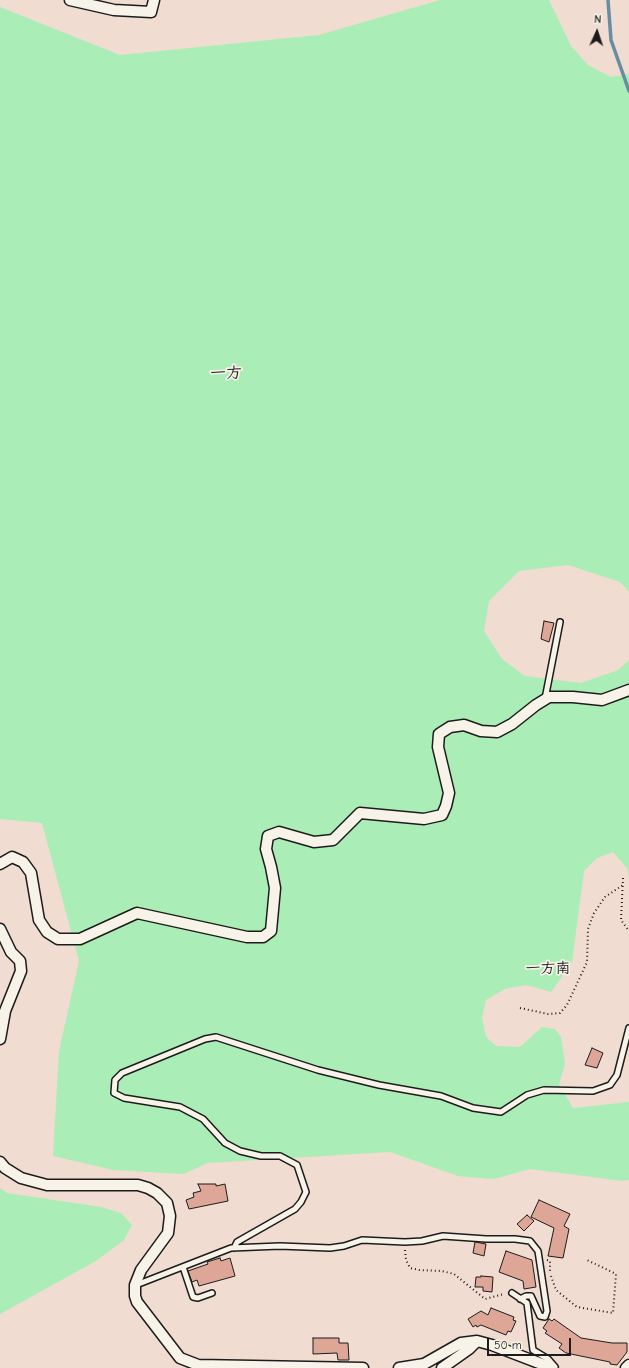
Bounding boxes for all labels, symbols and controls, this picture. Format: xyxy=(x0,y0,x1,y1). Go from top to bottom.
north arrow xyxy=(577,12,617,52)
text: N xyxy=(594,13,602,26)
district label: 一方 xyxy=(210,363,242,383)
district label: 一方南 xyxy=(526,960,570,978)
scale bar xyxy=(489,1330,573,1356)
text: 50 m xyxy=(494,1338,522,1352)

